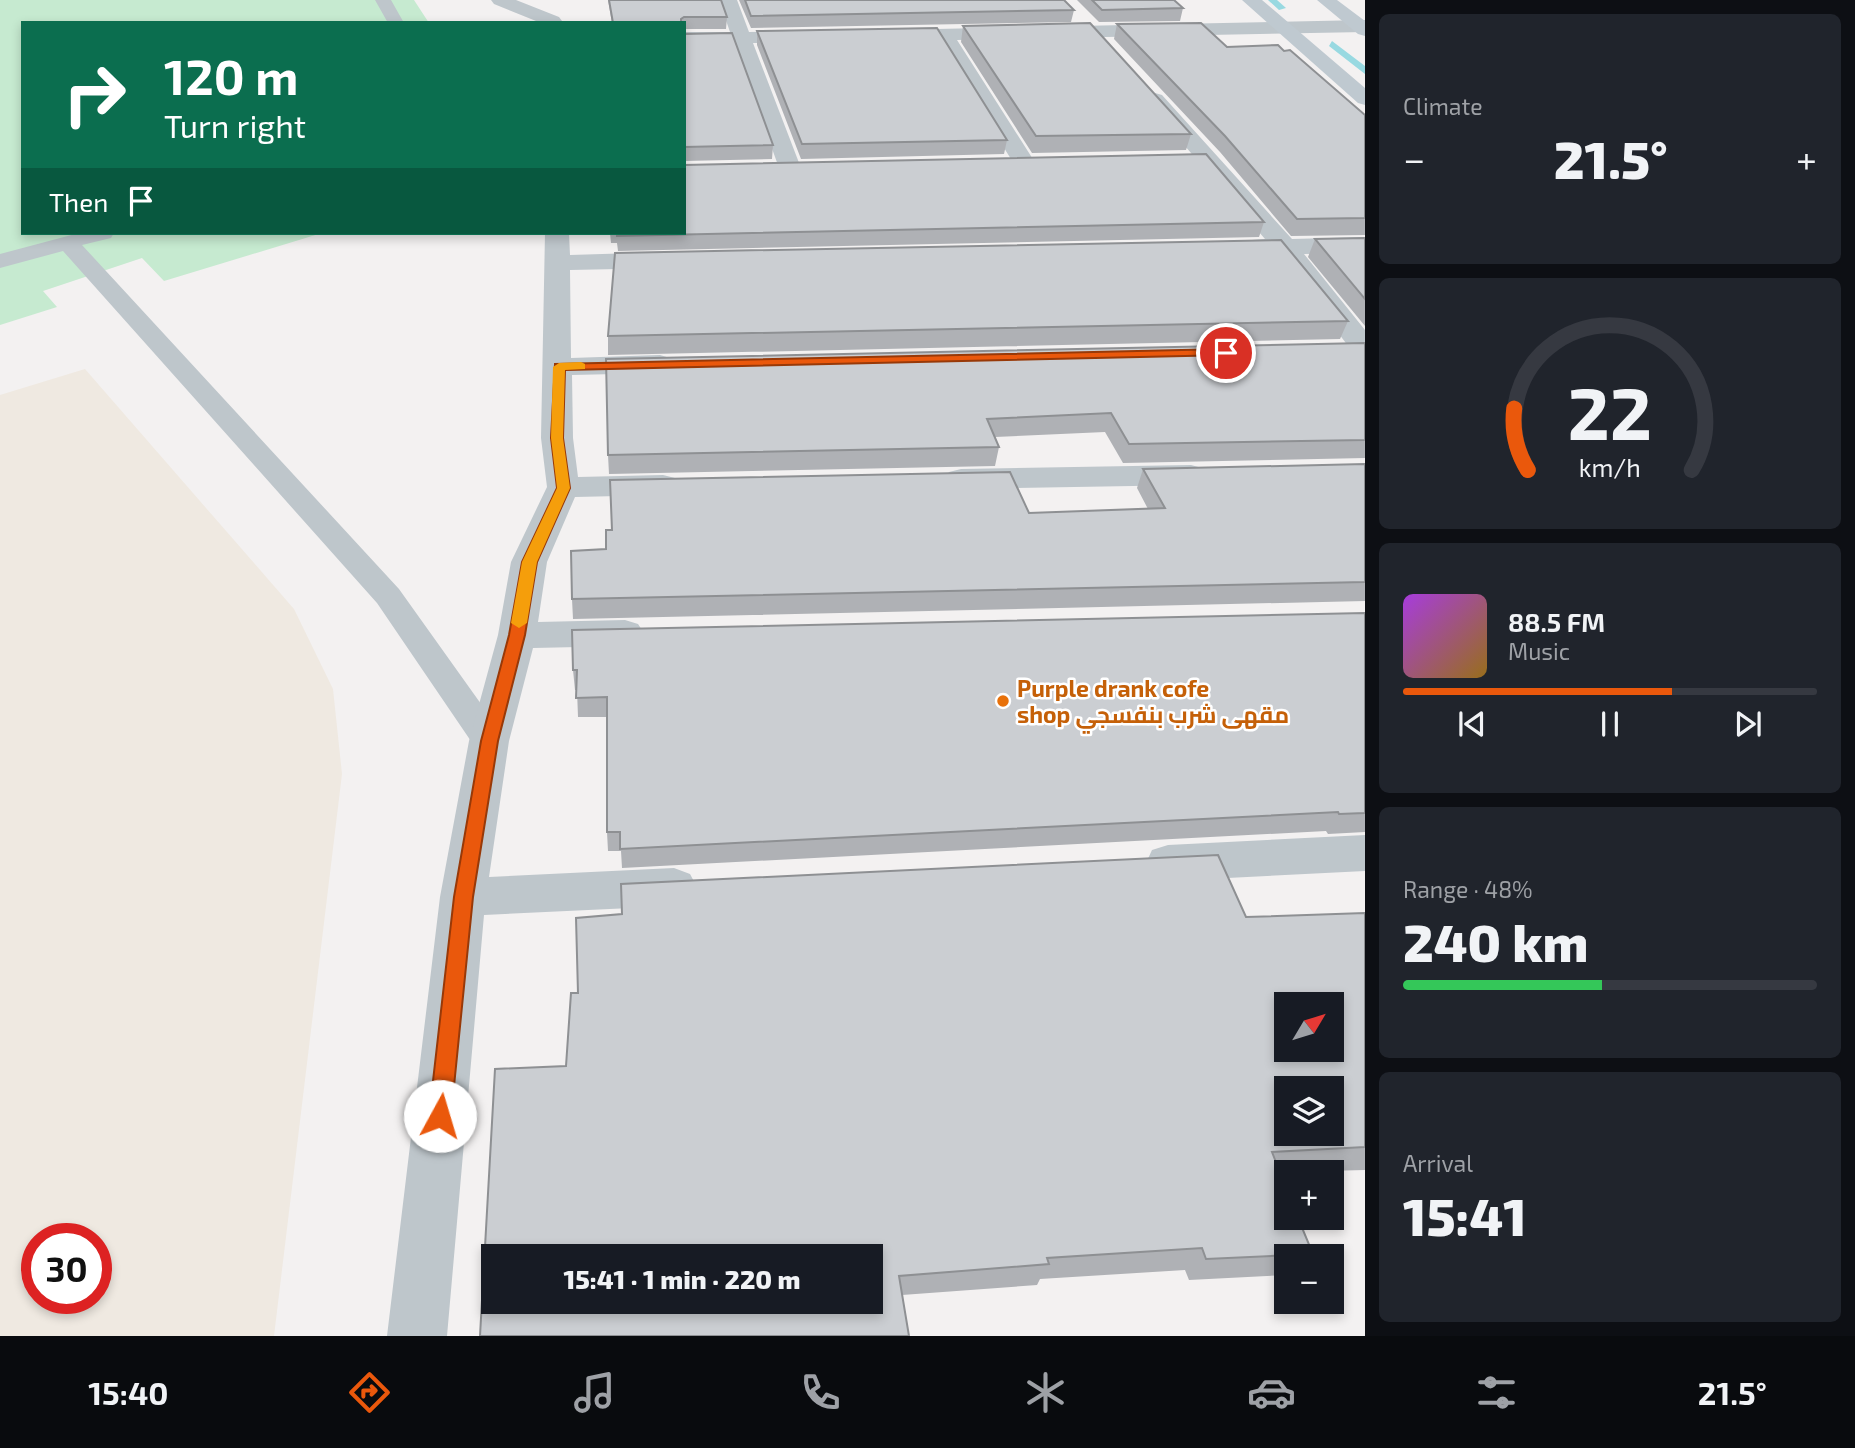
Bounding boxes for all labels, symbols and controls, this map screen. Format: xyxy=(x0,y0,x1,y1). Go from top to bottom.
text: 120 m xyxy=(164,46,298,105)
icon: right xyxy=(49,49,140,140)
text: Climate xyxy=(1403,92,1483,120)
text: Turn right xyxy=(164,106,306,144)
text: 21.5° xyxy=(1554,127,1668,189)
text: − xyxy=(1403,135,1425,181)
text: + xyxy=(1796,135,1817,181)
icon: arrive xyxy=(122,182,160,220)
text: Then xyxy=(49,186,108,217)
pin xyxy=(1196,323,1256,383)
icon: arrive xyxy=(1207,334,1245,372)
text: 22 xyxy=(1568,367,1652,455)
text: km/h xyxy=(1579,451,1641,481)
text: 88.5 FM xyxy=(1508,606,1605,637)
text: Music xyxy=(1508,637,1570,665)
place label: Purple drank cofe shop مقهى شرب بنفسجي xyxy=(1017,674,1289,734)
marker: Purple drank cofe shop مقهى شرب بنفسجي xyxy=(995,693,1011,709)
icon: previous xyxy=(1453,705,1491,743)
icon: pause xyxy=(1591,705,1629,743)
icon: next xyxy=(1729,705,1767,743)
text: Range · 48% xyxy=(1403,875,1533,903)
text: 240 km xyxy=(1403,910,1589,972)
north arrow xyxy=(1274,992,1344,1062)
map controls xyxy=(1274,992,1344,1314)
button: layers xyxy=(1274,1076,1344,1146)
position arrow xyxy=(403,1079,477,1153)
text: Arrival xyxy=(1403,1149,1473,1177)
button: + xyxy=(1274,1160,1344,1230)
text: 15:41 xyxy=(1403,1184,1527,1246)
speed limit sign: 30 xyxy=(21,1223,112,1314)
button: − xyxy=(1274,1244,1344,1314)
text: 15:41 · 1 min · 220 m xyxy=(563,1263,801,1294)
icon: directions xyxy=(345,1368,394,1417)
icon: music xyxy=(570,1368,619,1417)
icon: phone xyxy=(796,1368,845,1417)
icon: climate xyxy=(1021,1368,1070,1417)
icon: car xyxy=(1247,1368,1296,1417)
icon: filters xyxy=(1472,1368,1521,1417)
text: 15:40 xyxy=(88,1373,169,1411)
text: 21.5° xyxy=(1698,1373,1767,1411)

